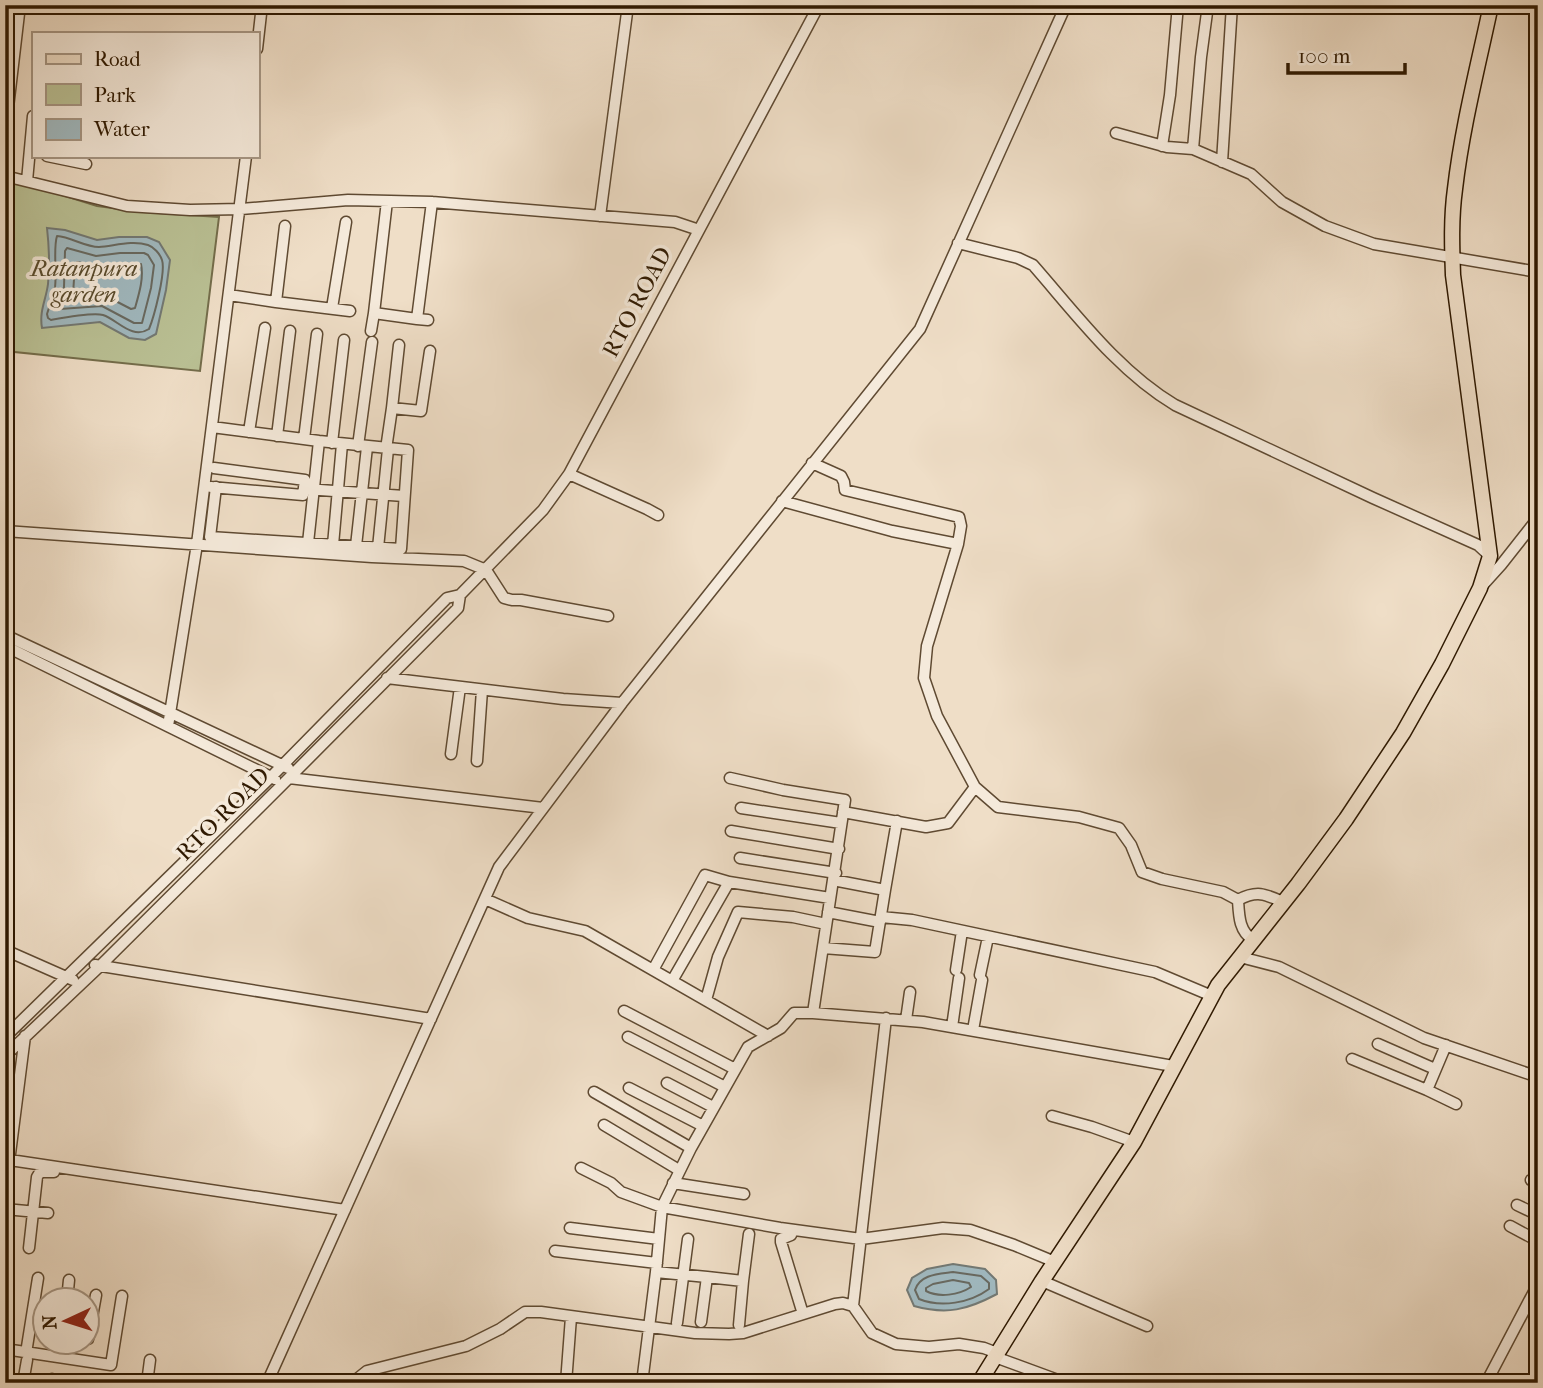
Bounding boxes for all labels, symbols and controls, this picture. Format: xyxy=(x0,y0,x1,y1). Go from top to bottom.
legend xyxy=(32,32,259,158)
scale bar xyxy=(1288,32,1405,76)
text: 100 m xyxy=(1298,44,1351,68)
text: Road xyxy=(94,47,141,71)
text: Park xyxy=(94,83,136,107)
text: Water xyxy=(93,117,150,141)
street label: RTO ROAD xyxy=(597,242,677,362)
park label: Ratanpura garden xyxy=(28,255,138,308)
street label: RTO ROAD xyxy=(171,762,275,866)
north arrow xyxy=(32,1286,102,1356)
text: N xyxy=(39,1314,62,1330)

